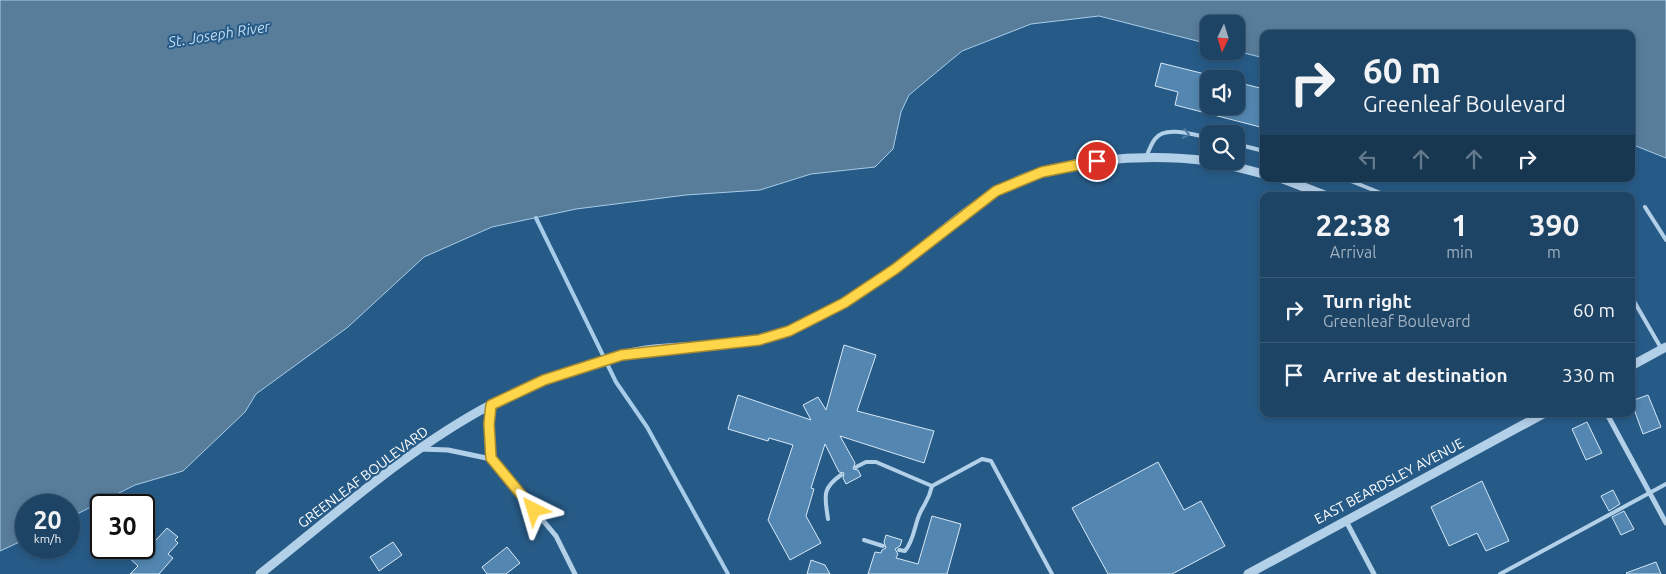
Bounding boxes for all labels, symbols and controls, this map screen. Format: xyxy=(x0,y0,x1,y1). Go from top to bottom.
north arrow xyxy=(1200,15,1245,60)
map controls xyxy=(1200,15,1245,170)
water label: St. Joseph River xyxy=(166,17,272,51)
icon: right xyxy=(1280,50,1345,115)
text: 60 m xyxy=(1363,50,1441,90)
button: sound xyxy=(1200,70,1245,115)
text: Greenleaf Boulevard xyxy=(1363,91,1566,116)
button: search xyxy=(1200,125,1245,170)
one-way arrow xyxy=(1182,128,1190,138)
pin xyxy=(1076,140,1118,182)
icon: left xyxy=(1354,145,1382,173)
icon: ahead xyxy=(1407,145,1435,173)
icon: ahead xyxy=(1460,145,1488,173)
icon: right xyxy=(1513,145,1541,173)
icon: arrive xyxy=(1083,147,1111,175)
text: 22:38 xyxy=(1316,208,1391,242)
text: 1 xyxy=(1451,208,1468,242)
text: 390 xyxy=(1529,208,1579,242)
text: Arrival xyxy=(1330,243,1376,261)
text: min xyxy=(1446,243,1473,261)
text: m xyxy=(1547,243,1561,261)
text: Turn right xyxy=(1323,290,1411,312)
icon: right xyxy=(1280,296,1308,324)
text: 60 m xyxy=(1573,299,1615,321)
text: Greenleaf Boulevard xyxy=(1323,312,1471,330)
icon: arrive xyxy=(1280,361,1308,389)
text: Arrive at destination xyxy=(1323,364,1508,386)
text: 330 m xyxy=(1562,364,1615,386)
street label: GREENLEAF BOULEVARD xyxy=(295,423,431,531)
street label: EAST BEARDSLEY AVENUE xyxy=(1312,435,1466,527)
position arrow xyxy=(507,483,559,535)
speed limit sign: 30 xyxy=(90,494,155,559)
text: 20 xyxy=(33,506,62,534)
text: km/h xyxy=(34,532,61,545)

